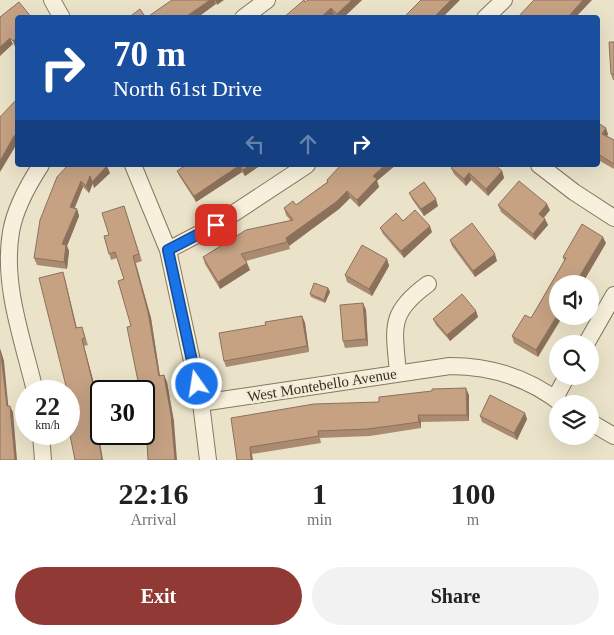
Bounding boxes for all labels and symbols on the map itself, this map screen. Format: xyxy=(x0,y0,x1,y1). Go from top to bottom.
pin xyxy=(195,204,237,246)
position arrow xyxy=(170,357,222,409)
street label: West Montebello Avenue xyxy=(246,365,398,405)
speed limit sign: 30 xyxy=(90,380,155,445)

